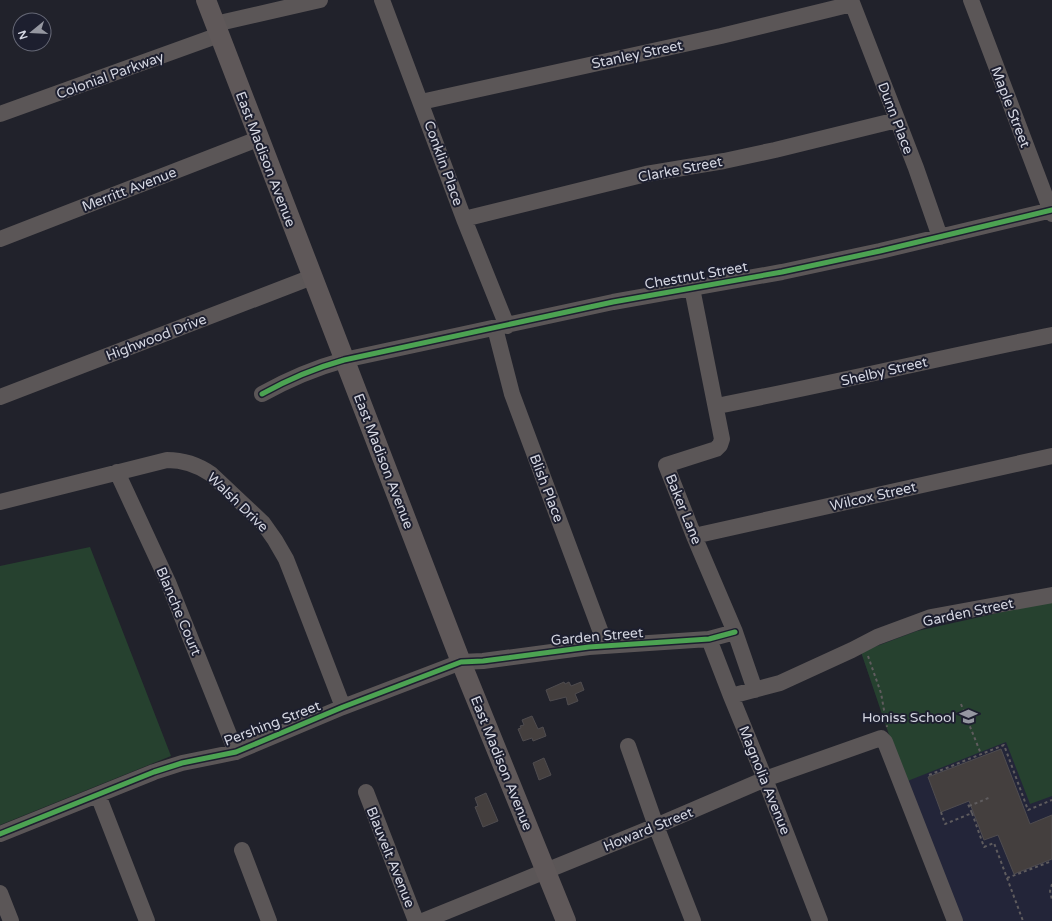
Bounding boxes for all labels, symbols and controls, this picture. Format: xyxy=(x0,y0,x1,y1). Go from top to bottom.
north arrow xyxy=(12,12,52,52)
text: N xyxy=(15,29,31,41)
street label: Stanley Street xyxy=(590,36,685,72)
street label: Colonial Parkway xyxy=(54,48,167,103)
street label: Maple Street xyxy=(987,64,1034,151)
street label: Dunn Place xyxy=(874,80,917,157)
street label: East Madison Avenue xyxy=(232,89,299,229)
street label: Conklin Place xyxy=(420,118,467,208)
street label: Clarke Street xyxy=(636,153,724,186)
street label: Merritt Avenue xyxy=(79,164,179,215)
street label: Chestnut Street xyxy=(643,258,749,293)
street label: Highwood Drive xyxy=(104,310,209,364)
street label: Shelby Street xyxy=(839,353,930,390)
street label: East Madison Avenue xyxy=(350,391,417,531)
street label: Blish Place xyxy=(526,452,567,525)
street label: Walsh Drive xyxy=(204,469,272,536)
street label: Baker Lane xyxy=(662,472,705,547)
street label: Wilcox Street xyxy=(828,478,919,515)
street label: Blanche Court xyxy=(152,564,205,659)
street label: Garden Street xyxy=(921,594,1016,630)
street label: Garden Street xyxy=(550,624,645,649)
street label: East Madison Avenue xyxy=(467,693,536,833)
street label: Pershing Street xyxy=(221,697,324,750)
school or university icon: Honiss School xyxy=(958,707,978,727)
place label: Honiss School xyxy=(862,709,955,726)
street label: Magnolia Avenue xyxy=(735,723,794,837)
street label: Howard Street xyxy=(601,803,696,855)
street label: Blauvelt Avenue xyxy=(363,804,419,910)

